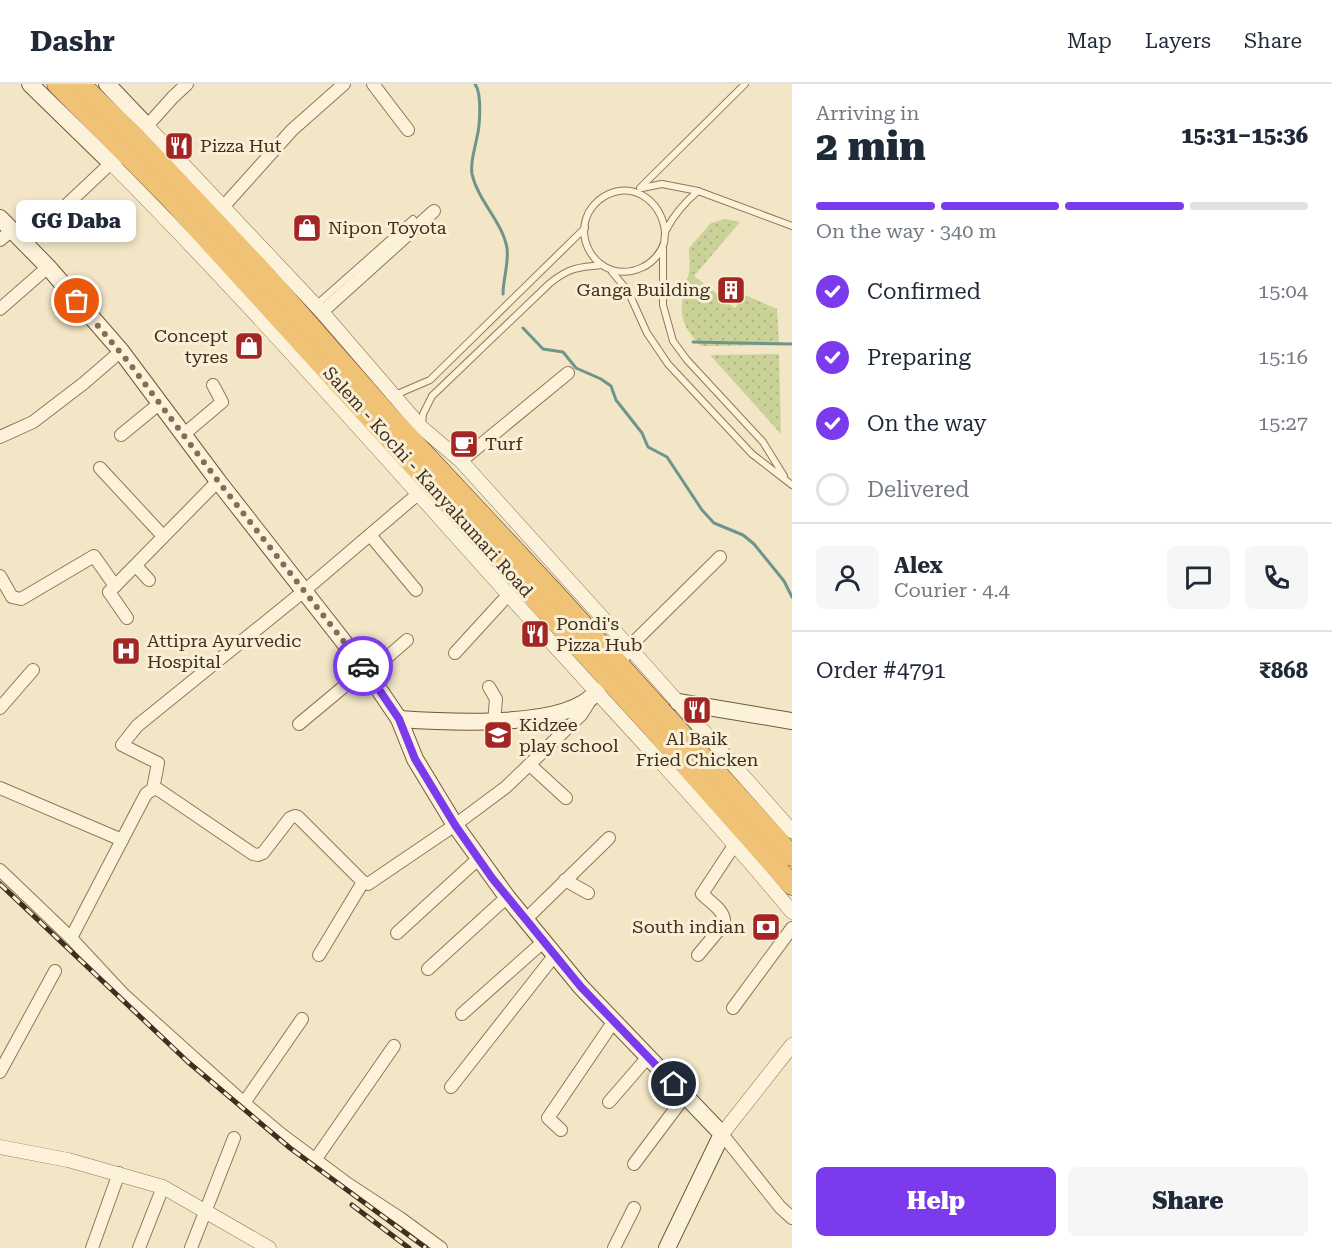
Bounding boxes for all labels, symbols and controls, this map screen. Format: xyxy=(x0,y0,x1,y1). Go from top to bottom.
text: Dashr xyxy=(30,25,115,58)
text: Map xyxy=(1067,29,1112,53)
text: Layers xyxy=(1145,29,1211,53)
text: Share xyxy=(1244,29,1302,53)
text: Arriving in xyxy=(816,101,919,125)
text: 15:31–15:36 xyxy=(1181,123,1308,148)
text: 2 min xyxy=(816,124,926,170)
restaurant icon: Pizza Hut xyxy=(163,130,195,162)
place label: Pizza Hut xyxy=(200,135,282,156)
callout: GG Daba xyxy=(17,199,137,241)
text: GG Daba xyxy=(31,209,121,233)
shop icon: Nipon Toyota xyxy=(291,212,323,244)
place label: Nipon Toyota xyxy=(328,217,447,238)
text: On the way · 340 m xyxy=(816,219,997,243)
building icon: Ganga Building xyxy=(715,274,747,306)
pin xyxy=(51,275,102,326)
icon: check xyxy=(816,275,849,308)
place label: Ganga Building xyxy=(577,279,711,300)
text: Confirmed xyxy=(867,279,981,304)
text: 15:04 xyxy=(1258,279,1308,303)
icon: bag xyxy=(60,284,93,317)
place label: Concept tyres xyxy=(154,325,228,367)
shop icon: Concept tyres xyxy=(233,330,265,362)
icon: check xyxy=(816,341,849,374)
text: Preparing xyxy=(867,345,971,370)
text: 15:16 xyxy=(1258,345,1308,369)
street label: Salem - Kochi - Kanyakumari Road xyxy=(319,362,538,602)
icon: check xyxy=(816,407,849,440)
text: On the way xyxy=(867,411,987,436)
text: 15:27 xyxy=(1258,411,1308,435)
cafe icon: Turf xyxy=(448,428,480,460)
place label: Turf xyxy=(485,433,523,454)
text: Delivered xyxy=(867,477,969,502)
button: person xyxy=(816,546,879,609)
button: chat xyxy=(1167,546,1230,609)
button: phone xyxy=(1245,546,1308,609)
text: Alex xyxy=(894,553,943,578)
text: Courier · 4.4 xyxy=(894,578,1010,602)
place label: Pondi's Pizza Hub xyxy=(556,613,642,655)
restaurant icon: Pondi's Pizza Hub xyxy=(519,618,551,650)
place label: Attipra Ayurvedic Hospital xyxy=(147,630,301,672)
hospital icon: Attipra Ayurvedic Hospital xyxy=(110,635,142,667)
courier xyxy=(333,636,393,696)
icon: car xyxy=(347,650,380,683)
text: Order #4791 xyxy=(816,658,946,683)
text: ₹868 xyxy=(1259,658,1308,683)
restaurant icon: Al Baik Fried Chicken xyxy=(681,694,713,726)
place label: Kidzee play school xyxy=(519,714,619,756)
school or university icon: Kidzee play school xyxy=(482,719,514,751)
place label: Al Baik Fried Chicken xyxy=(636,728,759,770)
bank icon: South indian xyxy=(750,911,782,943)
place label: South indian xyxy=(632,916,745,937)
pin xyxy=(648,1058,699,1109)
icon: home xyxy=(657,1067,690,1100)
button: Help xyxy=(816,1167,1056,1236)
button: Share xyxy=(1068,1167,1308,1236)

